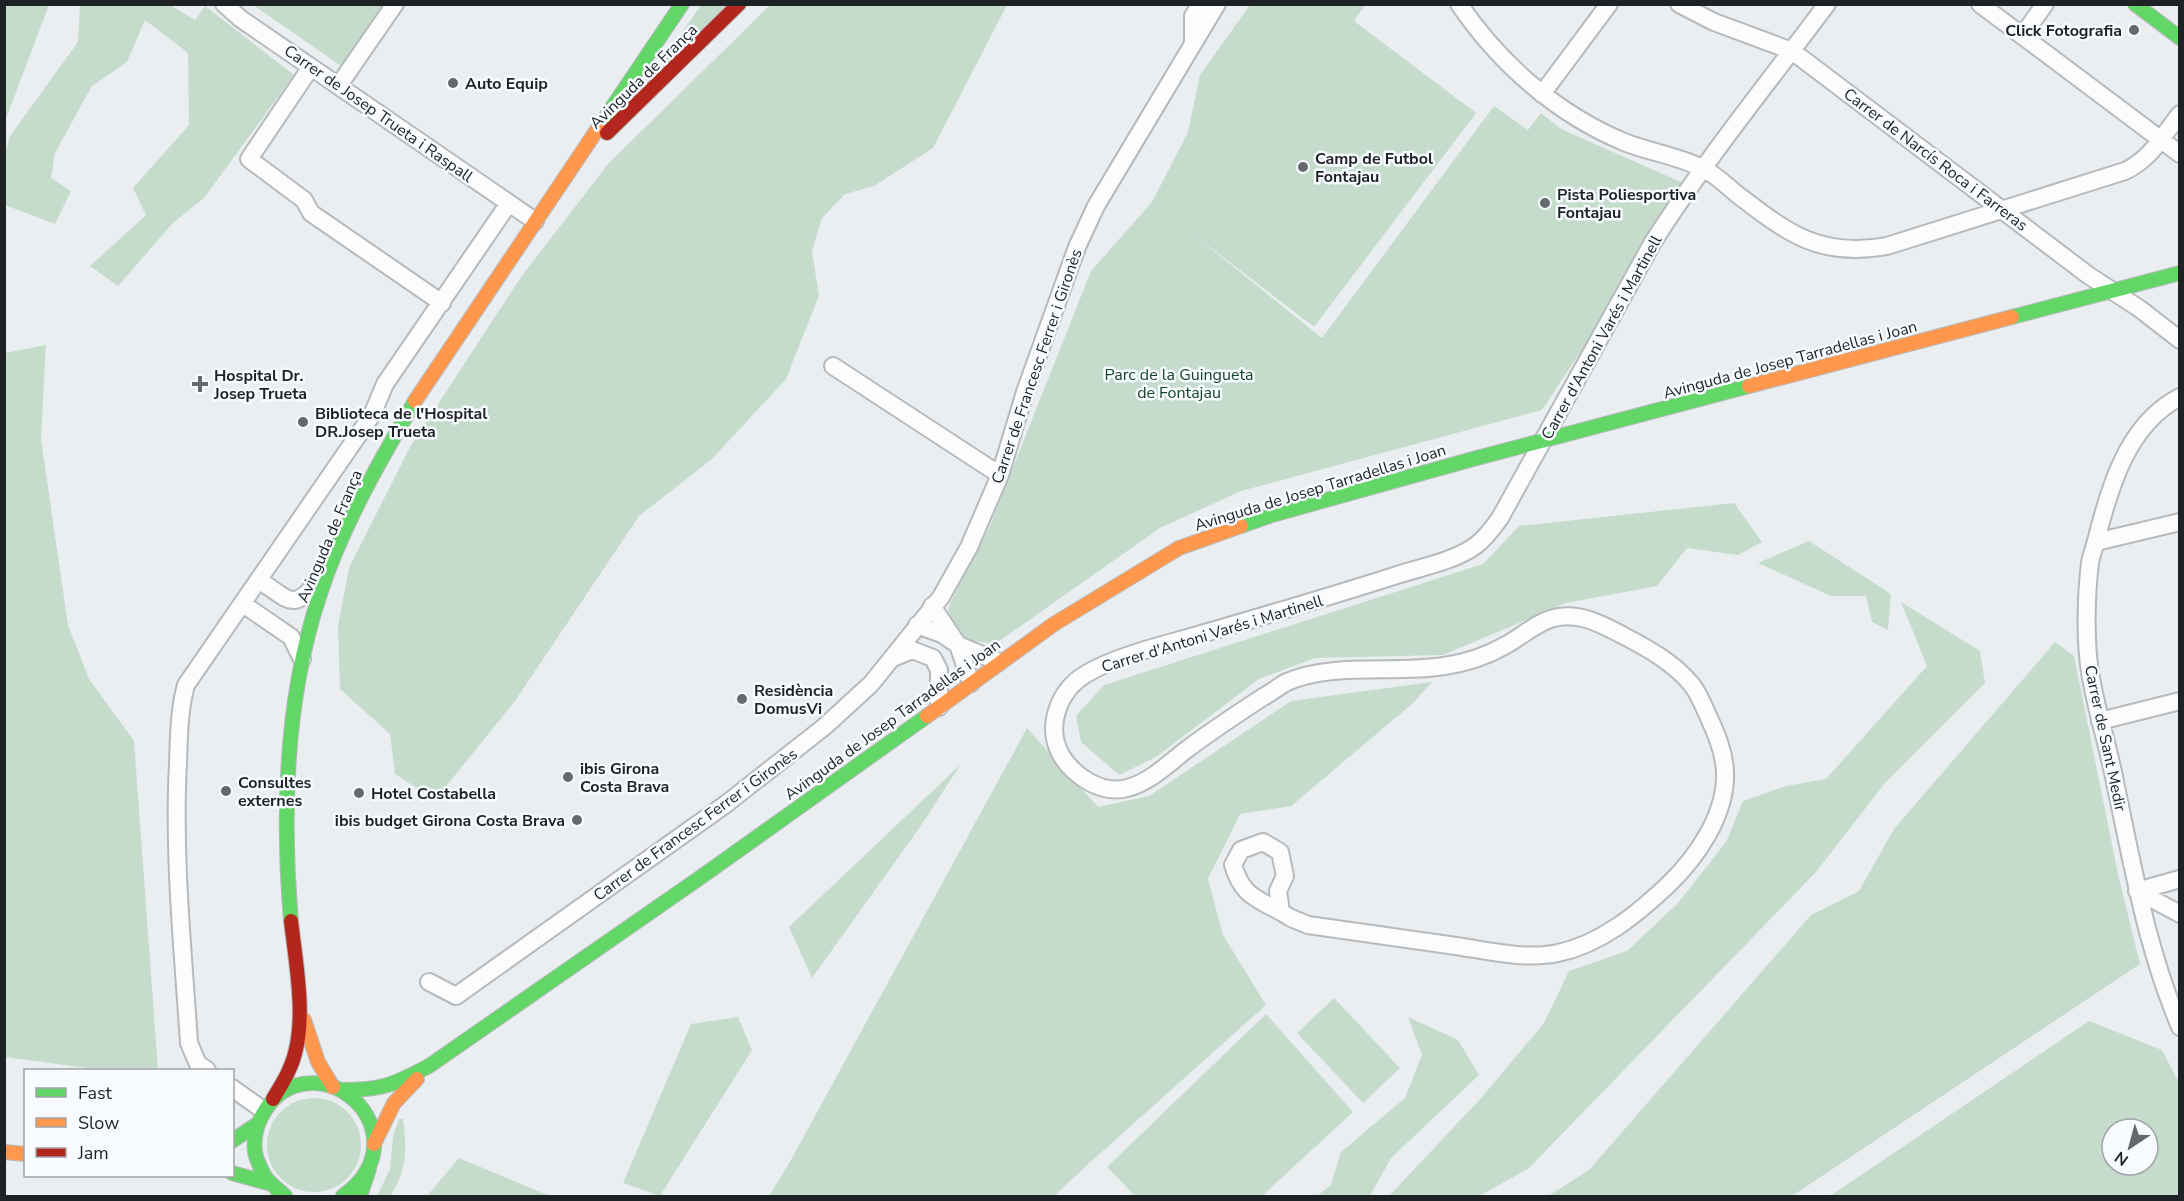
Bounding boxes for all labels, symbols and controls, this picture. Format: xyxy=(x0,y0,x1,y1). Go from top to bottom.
street label: Avinguda de França xyxy=(585,19,702,134)
place label: Click Fotografia xyxy=(2005,20,2122,42)
marker: Click Fotografia xyxy=(2127,23,2141,37)
street label: Carrer de Josep Trueta i Raspall xyxy=(279,40,478,188)
place label: Auto Equip xyxy=(465,73,548,95)
marker: Auto Equip xyxy=(446,76,460,90)
street label: Carrer de Narcís Roca i Farreras xyxy=(1839,83,2032,236)
place label: Camp de Futbol Fontajau xyxy=(1315,148,1433,188)
marker: Camp de Futbol Fontajau xyxy=(1296,160,1310,174)
place label: Pista Poliesportiva Fontajau xyxy=(1557,184,1696,224)
marker: Pista Poliesportiva Fontajau xyxy=(1538,196,1552,210)
street label: Carrer d'Antoni Varés i Martinell xyxy=(1536,231,1668,444)
street label: Carrer de Francesc Ferrer i Gironès xyxy=(986,246,1088,487)
street label: Avinguda de Josep Tarradellas i Joan xyxy=(1661,315,1920,405)
park label: Parc de la Guingueta de Fontajau xyxy=(1105,364,1253,404)
place label: Hospital Dr. Josep Trueta xyxy=(213,365,307,405)
marker: Hospital Dr. Josep Trueta xyxy=(191,375,209,393)
place label: Biblioteca de l'Hospital DR.Josep Trueta xyxy=(315,403,487,443)
marker: Biblioteca de l'Hospital DR.Josep Trueta xyxy=(296,415,310,429)
street label: Avinguda de Josep Tarradellas i Joan xyxy=(1192,439,1449,537)
street label: Avinguda de França xyxy=(292,467,368,606)
street label: Carrer d'Antoni Varés i Martinell xyxy=(1099,590,1326,678)
street label: Avinguda de Josep Tarradellas i Joan xyxy=(780,634,1005,806)
street label: Carrer de Sant Medir xyxy=(2079,663,2131,813)
place label: Residència DomusVi xyxy=(754,680,833,720)
marker: Residència DomusVi xyxy=(735,692,749,706)
street label: Carrer de Francesc Ferrer i Gironès xyxy=(589,743,802,906)
place label: ibis Girona Costa Brava xyxy=(580,758,669,798)
marker: ibis Girona Costa Brava xyxy=(561,770,575,784)
place label: Consultes externes xyxy=(238,772,312,812)
place label: Hotel Costabella xyxy=(371,783,496,805)
marker: Consultes externes xyxy=(219,784,233,798)
marker: Hotel Costabella xyxy=(352,786,366,800)
place label: ibis budget Girona Costa Brava xyxy=(335,810,565,832)
marker: ibis budget Girona Costa Brava xyxy=(570,813,584,827)
legend xyxy=(24,1069,234,1177)
text: Fast xyxy=(78,1081,113,1105)
text: Slow xyxy=(78,1111,119,1135)
north arrow xyxy=(2100,1117,2160,1177)
text: Jam xyxy=(77,1141,109,1165)
text: N xyxy=(2110,1146,2133,1171)

